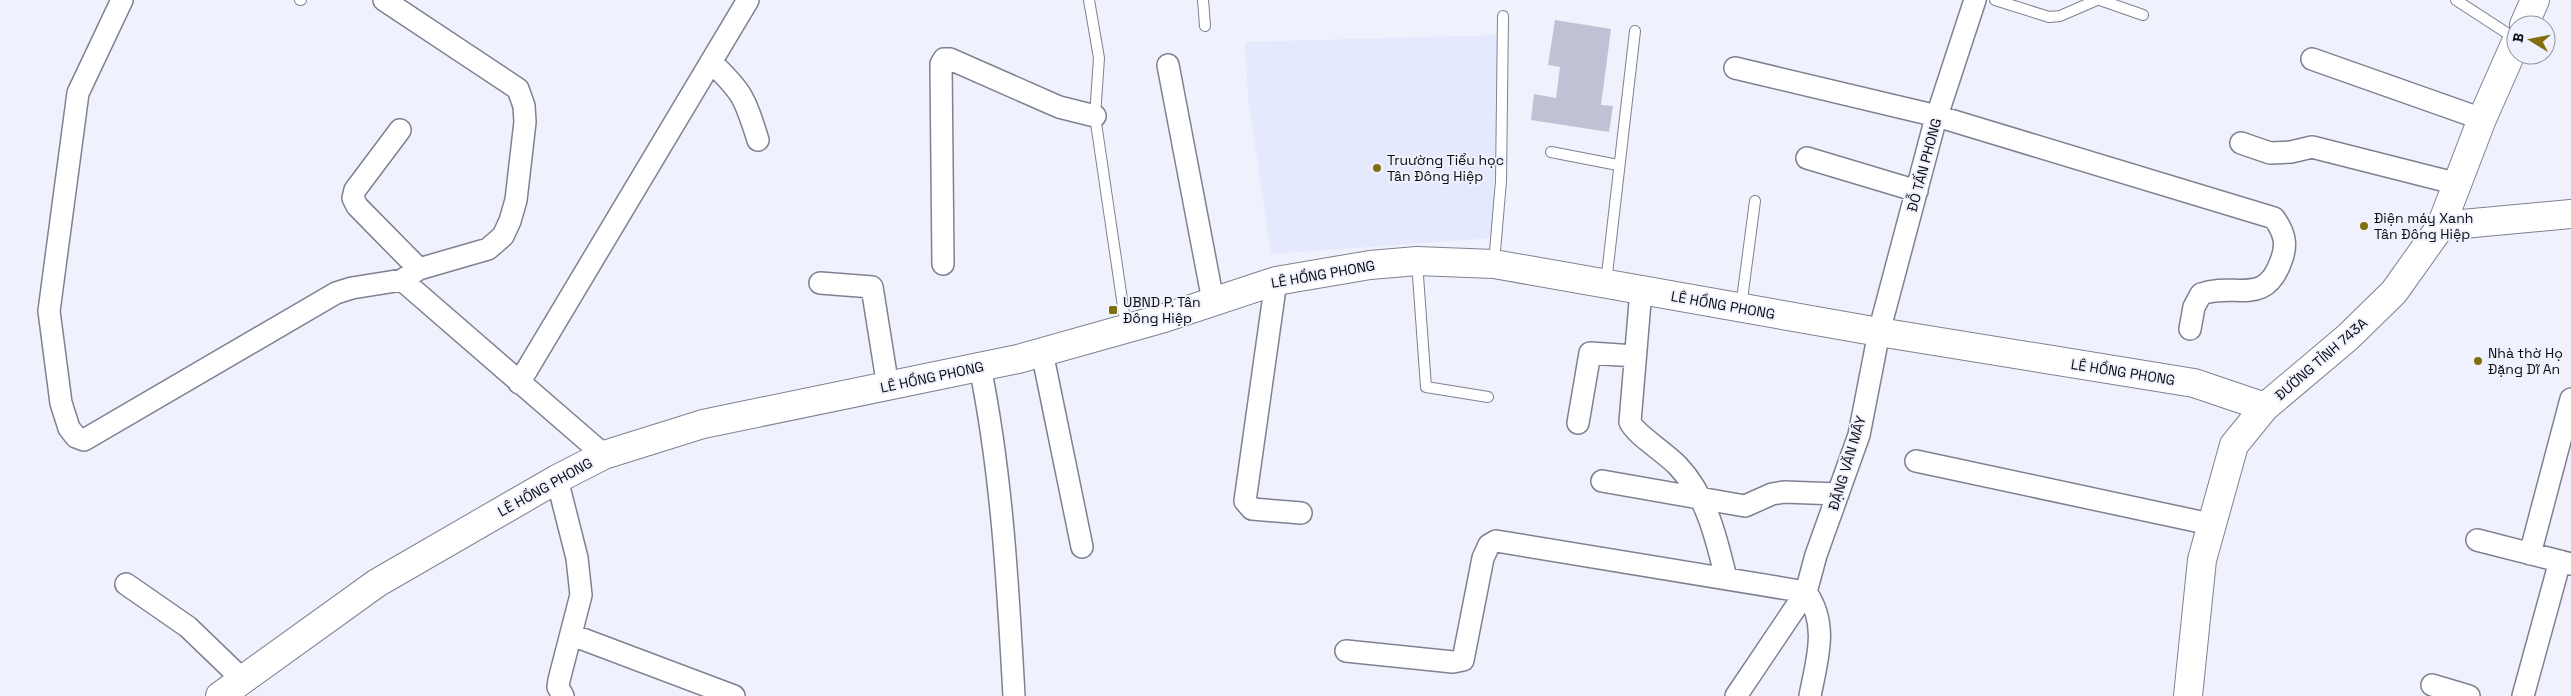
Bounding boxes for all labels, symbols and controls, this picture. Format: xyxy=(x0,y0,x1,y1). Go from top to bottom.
north arrow xyxy=(2506,15,2556,65)
text: B xyxy=(2509,32,2528,44)
street label: ĐỖ TẤN PHONG xyxy=(1902,116,1945,214)
place label: Truường Tiểu học Tân Đông Hiệp xyxy=(1387,151,1504,185)
marker: Truường Tiểu học Tân Đông Hiệp xyxy=(1371,162,1383,174)
place label: Điện máy Xanh Tân Đông Hiệp xyxy=(2374,209,2473,243)
marker: Điện máy Xanh Tân Đông Hiệp xyxy=(2358,220,2370,232)
street label: LÊ HỒNG PHONG xyxy=(1270,256,1376,292)
street label: LÊ HỒNG PHONG xyxy=(1670,287,1776,323)
place label: UBND P. Tân Đông Hiệp xyxy=(1123,293,1201,327)
marker: UBND P. Tân Đông Hiệp xyxy=(1107,304,1119,316)
street label: ĐƯỜNG TỈNH 743A xyxy=(2271,314,2371,404)
place label: Nhà thờ Họ Đặng Dĩ An xyxy=(2488,344,2563,378)
street label: LÊ HỒNG PHONG xyxy=(2070,355,2176,389)
marker: Nhà thờ Họ Đặng Dĩ An xyxy=(2472,355,2484,367)
street label: LÊ HỒNG PHONG xyxy=(879,357,985,397)
street label: ĐẶNG VĂN MÂY xyxy=(1824,413,1870,512)
street label: LÊ HỒNG PHONG xyxy=(495,454,595,520)

